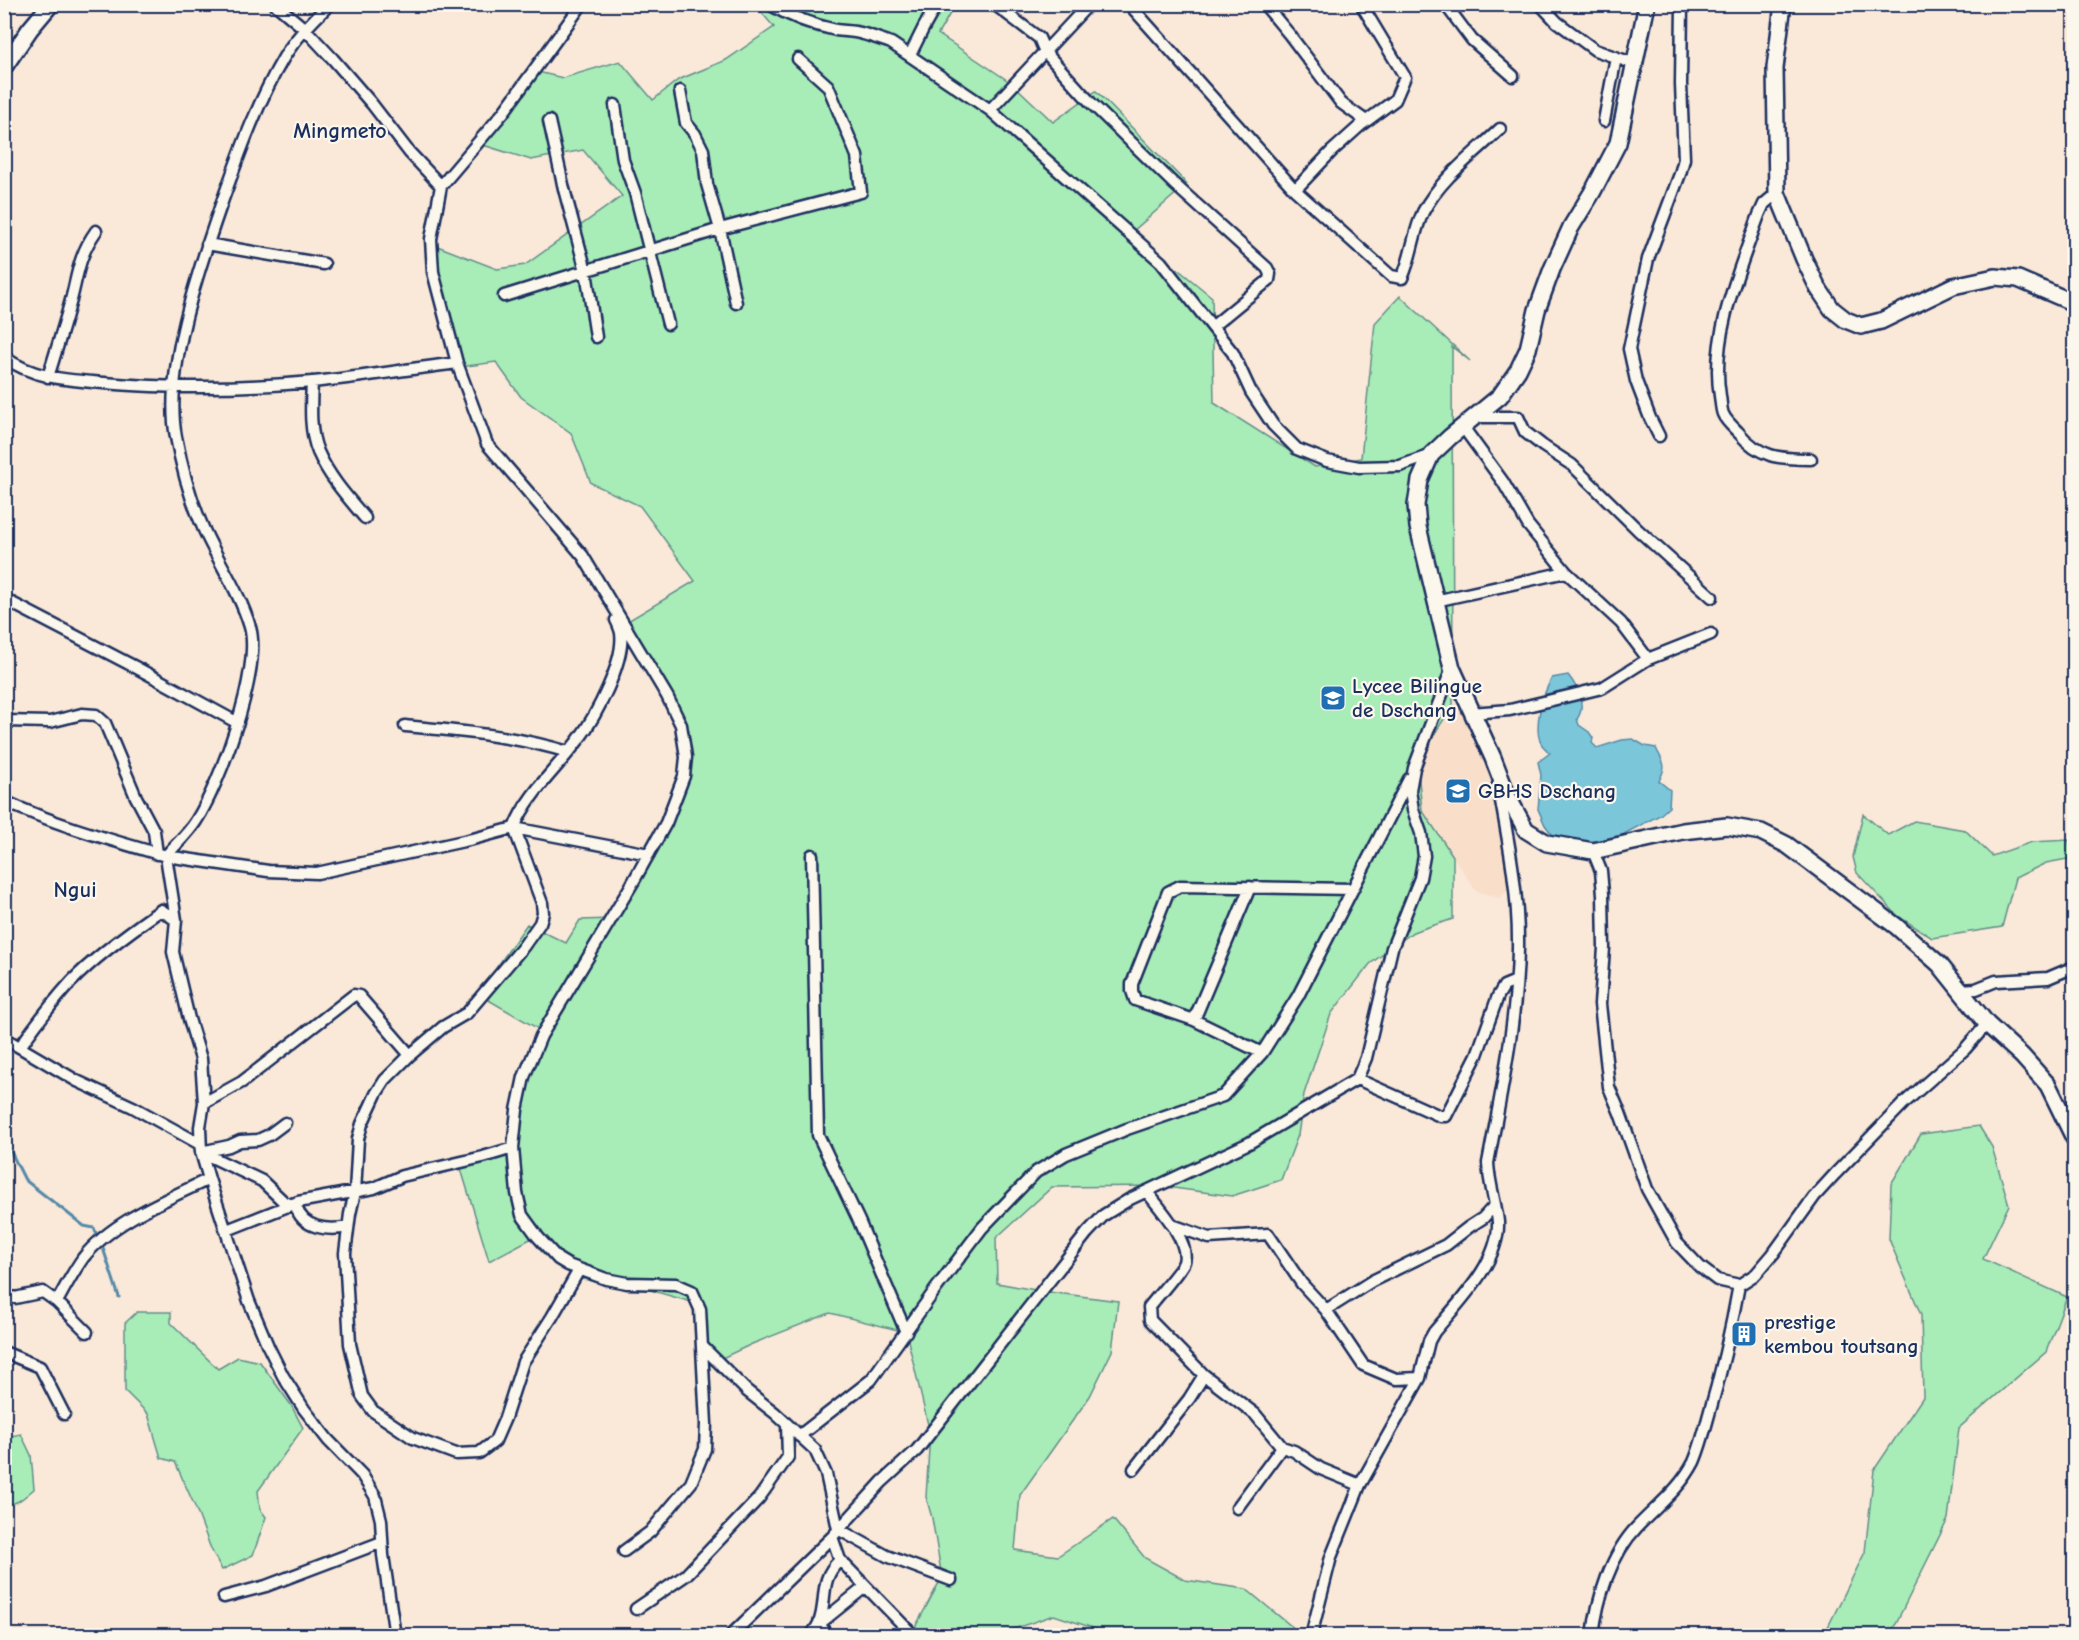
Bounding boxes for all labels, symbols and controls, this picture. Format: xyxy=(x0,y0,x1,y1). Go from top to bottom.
district label: Mingmeto xyxy=(293,118,387,144)
place label: Lycee Bilingue de Dschang xyxy=(1352,674,1482,722)
school or university icon: Lycee Bilingue de Dschang xyxy=(1318,683,1348,713)
school or university icon: GBHS Dschang xyxy=(1443,776,1473,806)
place label: GBHS Dschang xyxy=(1478,779,1616,803)
district label: Ngui xyxy=(53,877,97,903)
place label: prestige kembou toutsang xyxy=(1764,1310,1919,1358)
building icon: prestige kembou toutsang xyxy=(1729,1319,1759,1349)

